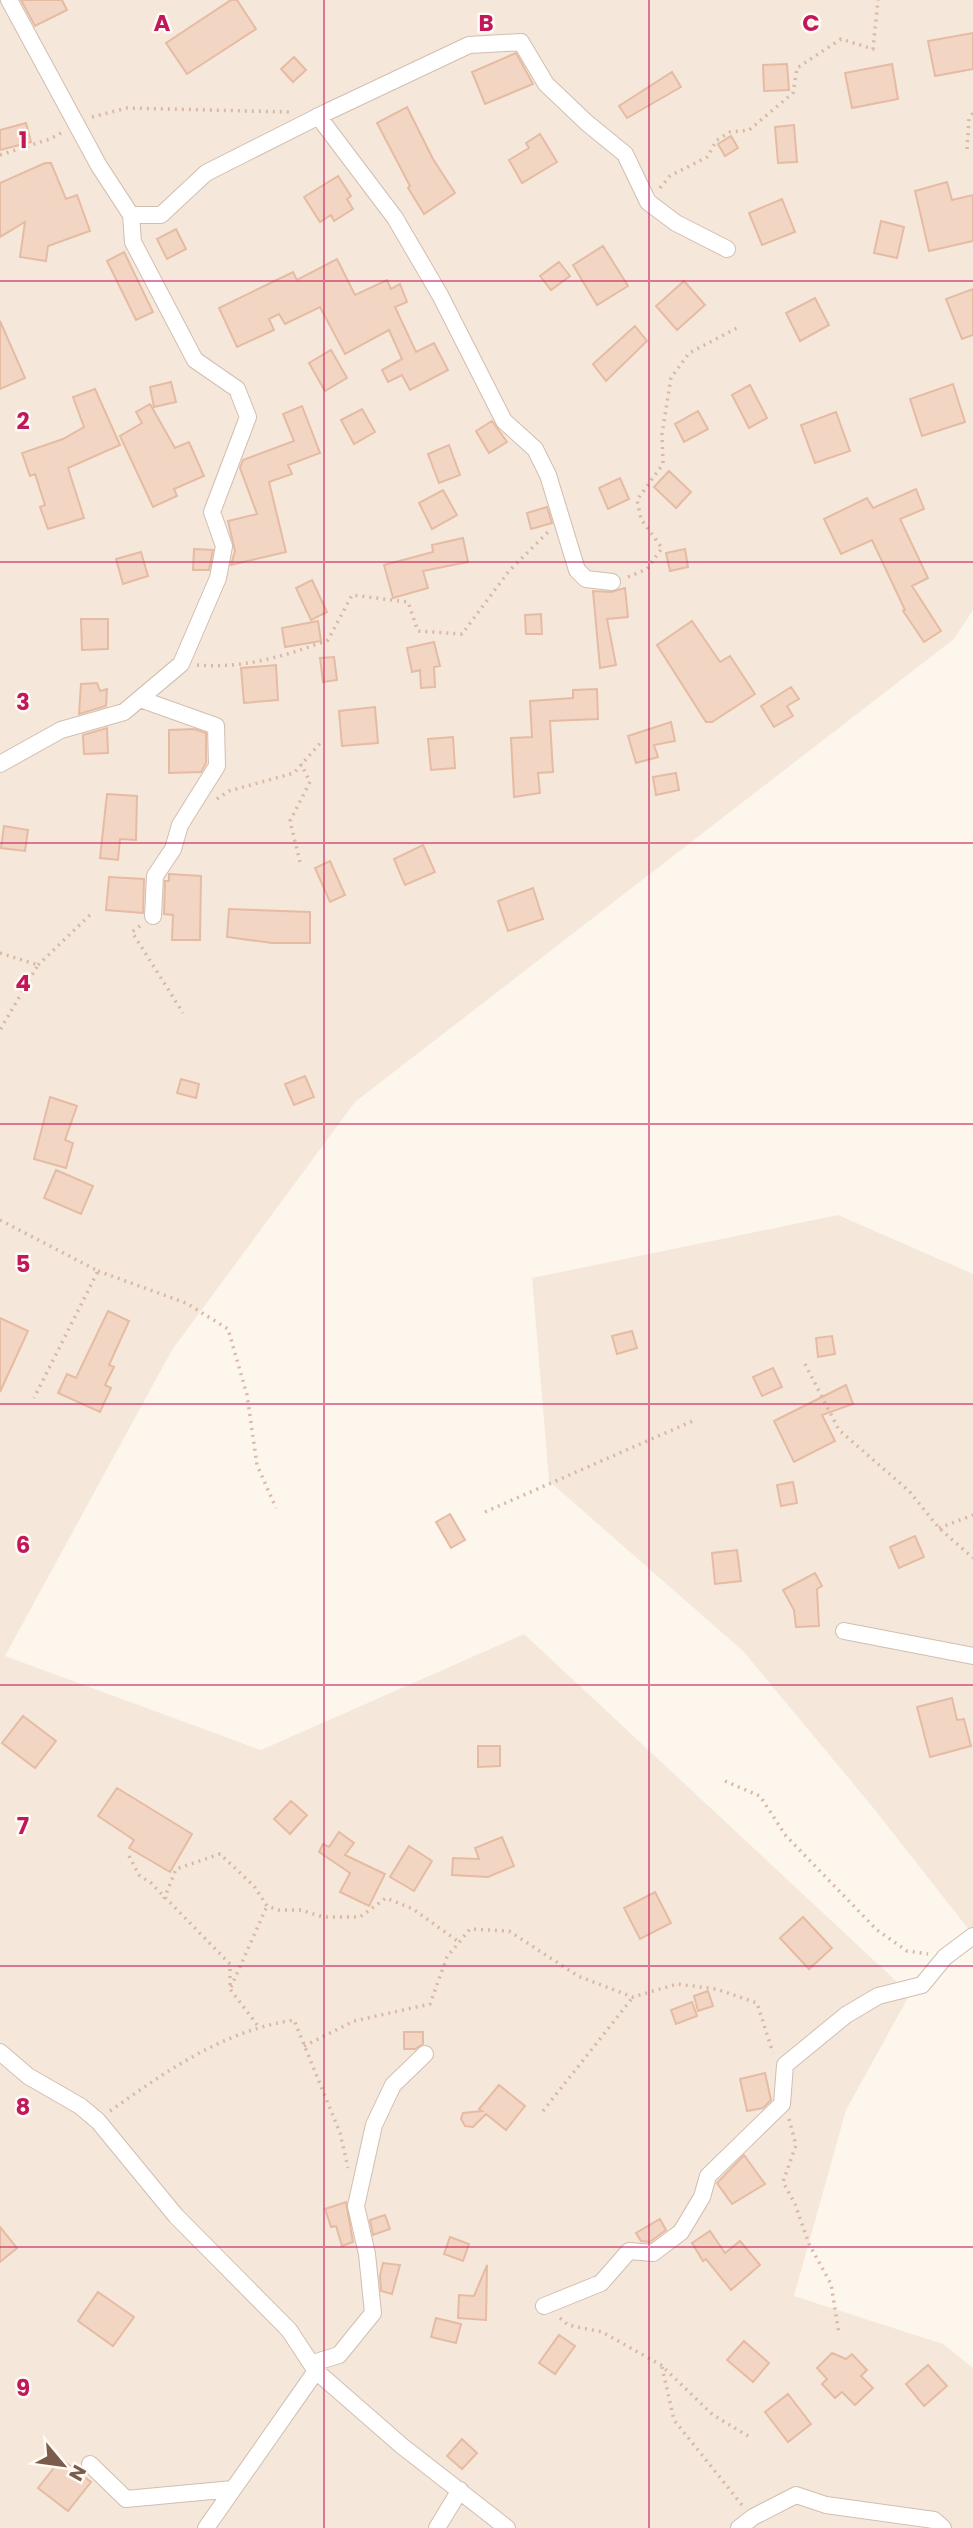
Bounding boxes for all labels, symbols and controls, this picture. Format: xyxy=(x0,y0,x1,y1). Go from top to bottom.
text: A xyxy=(154,7,171,39)
text: B xyxy=(478,7,494,39)
text: C xyxy=(802,7,820,39)
text: 1 xyxy=(19,124,27,156)
text: 2 xyxy=(16,405,30,437)
text: 3 xyxy=(16,686,30,718)
text: 4 xyxy=(15,967,31,999)
text: 5 xyxy=(16,1248,30,1280)
text: 6 xyxy=(16,1529,30,1561)
text: 7 xyxy=(17,1810,29,1842)
text: 8 xyxy=(16,2091,30,2123)
text: 9 xyxy=(16,2372,30,2404)
north arrow xyxy=(28,2430,98,2500)
text: N xyxy=(62,2460,93,2486)

